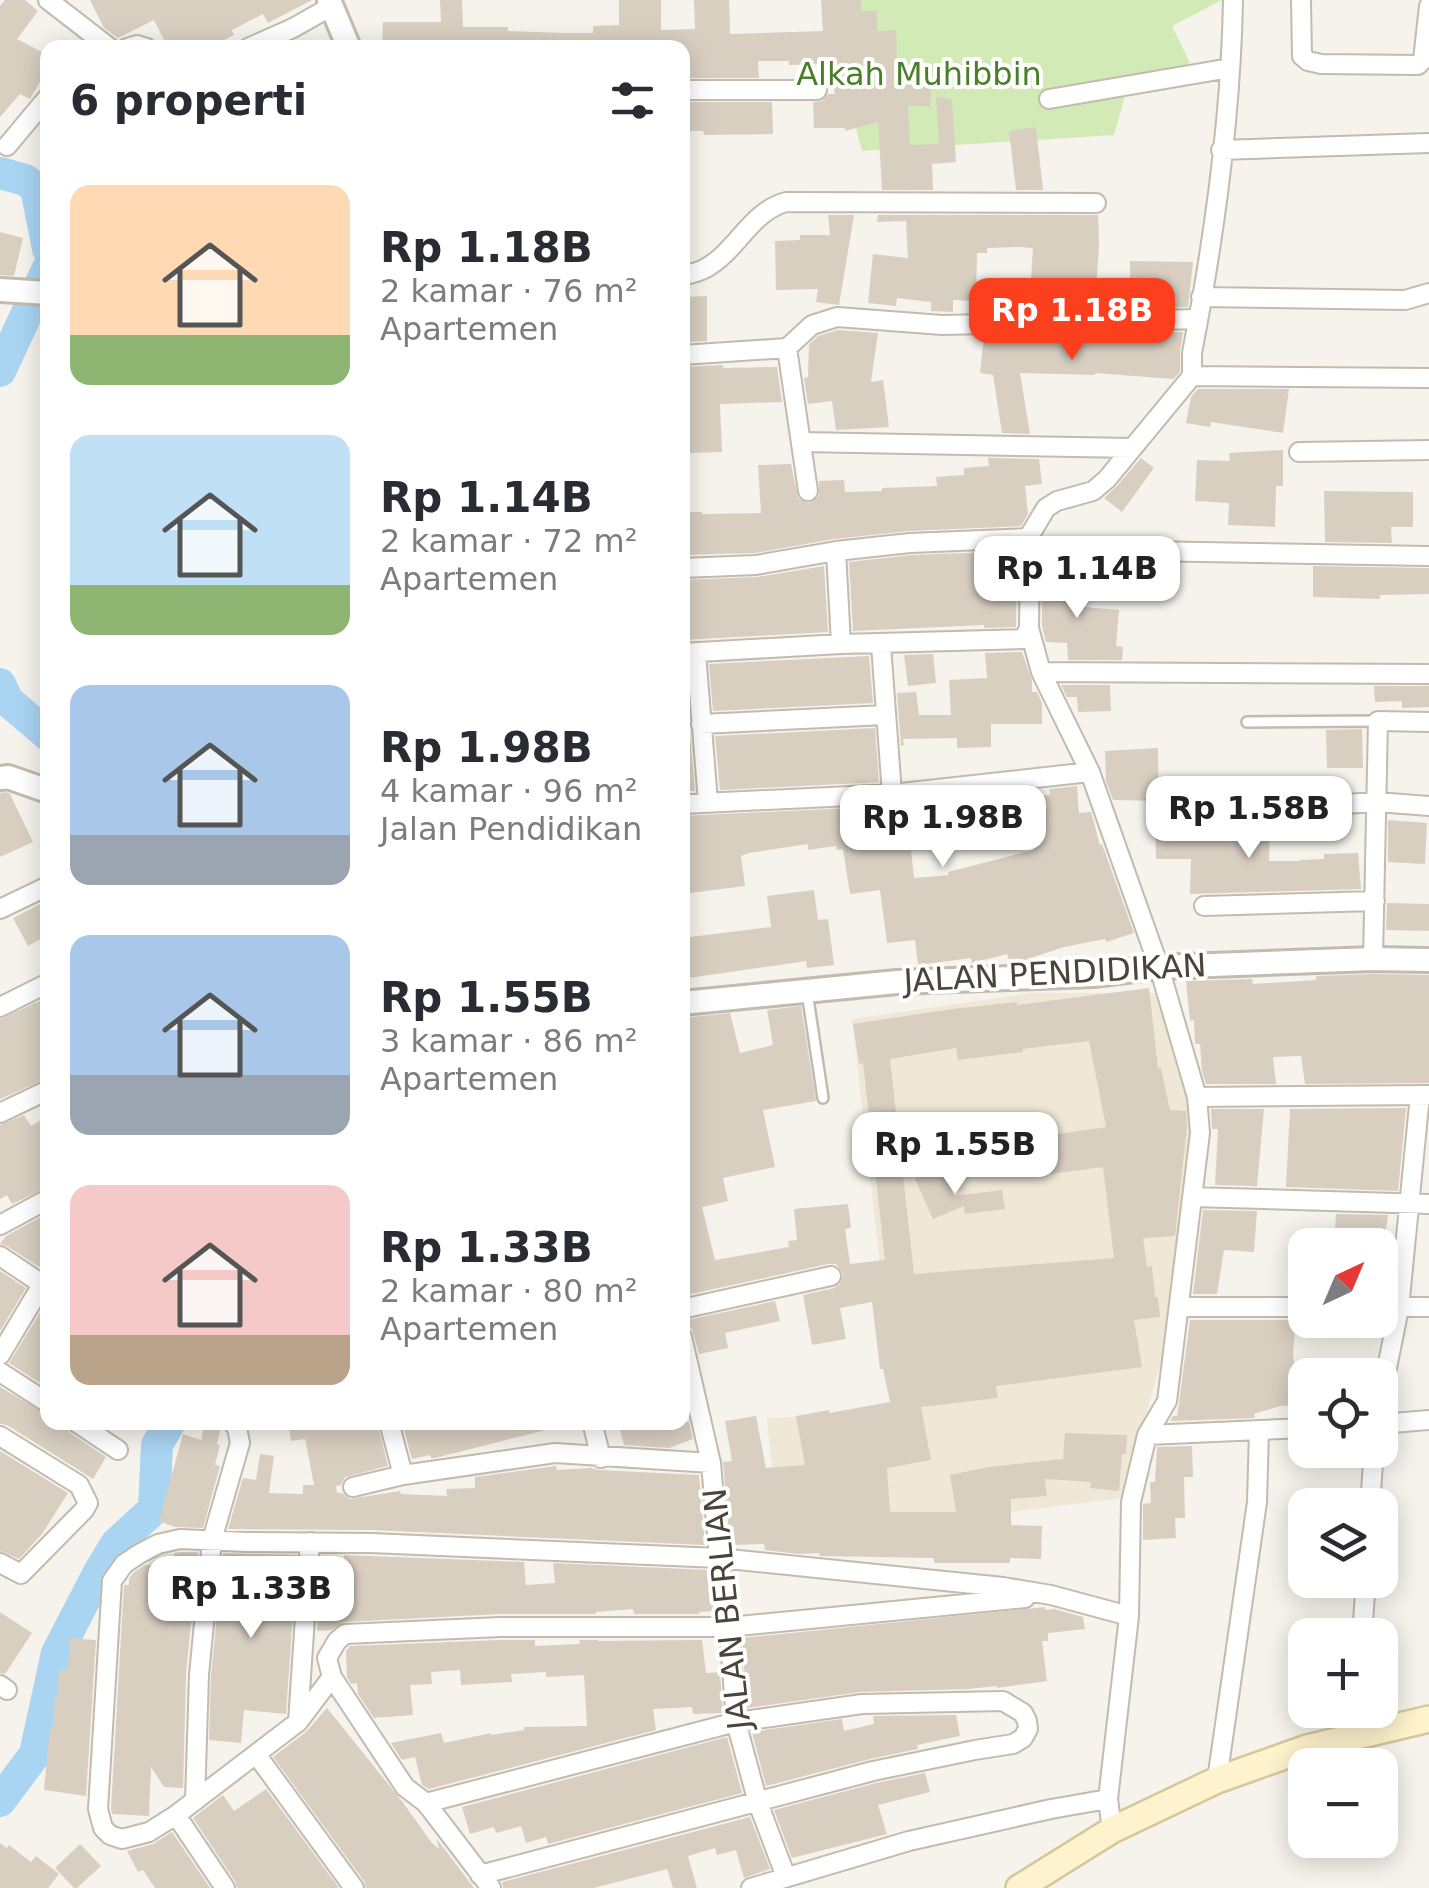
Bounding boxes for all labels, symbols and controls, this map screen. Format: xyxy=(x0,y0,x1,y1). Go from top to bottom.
park label: Alkah Muhibbin xyxy=(796,55,1042,93)
icon: filters xyxy=(605,73,660,128)
text: 6 properti xyxy=(70,76,307,125)
text: Rp 1.18B xyxy=(380,223,593,272)
icon: home xyxy=(150,225,270,345)
text: 2 kamar · 76 m² xyxy=(380,272,637,310)
pin: Rp 1.18B xyxy=(969,278,1175,363)
text: Rp 1.18B xyxy=(991,291,1153,329)
text: Apartemen xyxy=(380,310,558,348)
text: Rp 1.14B xyxy=(380,473,593,522)
icon: home xyxy=(150,475,270,595)
text: 2 kamar · 72 m² xyxy=(380,522,637,560)
pin: Rp 1.14B xyxy=(974,536,1180,621)
text: Rp 1.14B xyxy=(996,549,1158,587)
text: Apartemen xyxy=(380,560,558,598)
text: Rp 1.98B xyxy=(380,723,593,772)
icon: home xyxy=(150,725,270,845)
text: 4 kamar · 96 m² xyxy=(380,772,637,810)
pin: Rp 1.58B xyxy=(1146,776,1352,861)
pin: Rp 1.98B xyxy=(840,785,1046,870)
text: Rp 1.58B xyxy=(1168,789,1330,827)
text: Rp 1.98B xyxy=(862,798,1024,836)
text: Jalan Pendidikan xyxy=(380,810,642,848)
street label: JALAN PENDIDIKAN xyxy=(901,946,1207,1000)
text: Rp 1.55B xyxy=(380,973,593,1022)
icon: home xyxy=(150,975,270,1095)
text: 3 kamar · 86 m² xyxy=(380,1022,637,1060)
text: Apartemen xyxy=(380,1060,558,1098)
pin: Rp 1.55B xyxy=(852,1112,1058,1197)
text: Rp 1.55B xyxy=(874,1125,1036,1163)
text: Rp 1.33B xyxy=(380,1223,593,1272)
icon: home xyxy=(150,1225,270,1345)
north arrow xyxy=(1288,1228,1398,1338)
map controls xyxy=(1288,1228,1398,1858)
text: 2 kamar · 80 m² xyxy=(380,1272,637,1310)
text: Apartemen xyxy=(380,1310,558,1348)
button: locate xyxy=(1288,1358,1398,1468)
street label: JALAN BERLIAN xyxy=(695,1486,759,1734)
button: layers xyxy=(1288,1488,1398,1598)
pin: Rp 1.33B xyxy=(148,1556,354,1641)
text: Rp 1.33B xyxy=(170,1569,332,1607)
button: + xyxy=(1288,1618,1398,1728)
button: − xyxy=(1288,1748,1398,1858)

